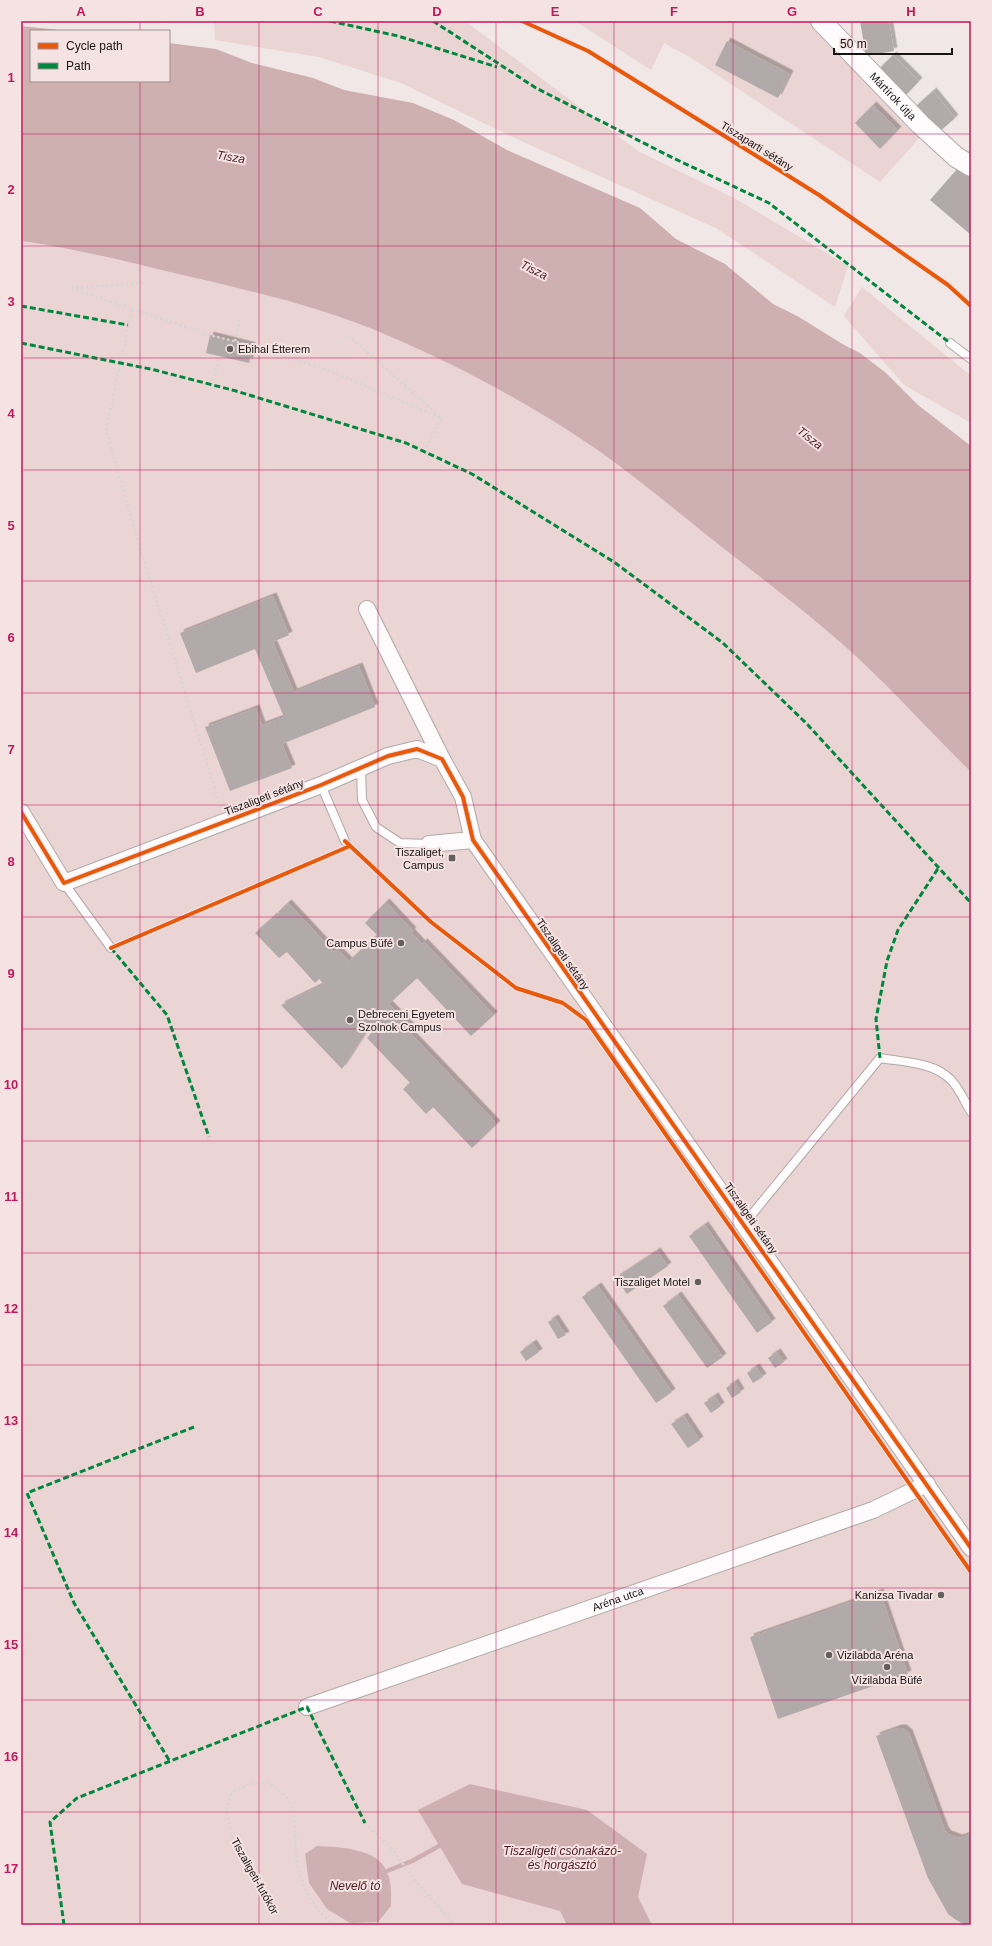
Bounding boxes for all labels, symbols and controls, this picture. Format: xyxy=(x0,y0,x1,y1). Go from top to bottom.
text: A xyxy=(76,4,86,19)
text: B xyxy=(195,4,205,19)
text: C xyxy=(313,4,323,19)
text: D xyxy=(432,4,442,19)
text: E xyxy=(551,4,560,19)
text: F xyxy=(670,4,678,19)
text: G xyxy=(787,4,797,19)
text: H xyxy=(906,4,916,19)
legend xyxy=(30,30,170,82)
scale bar xyxy=(834,30,952,56)
text: 50 m xyxy=(840,37,867,51)
text: Cycle path xyxy=(66,39,123,53)
text: Path xyxy=(66,59,91,73)
text: 1 xyxy=(7,70,15,85)
street label: Mártírok útja xyxy=(868,70,919,123)
street label: Tiszaparti sétány xyxy=(719,119,796,173)
water label: Tisza xyxy=(216,148,247,166)
text: 2 xyxy=(7,182,15,197)
water label: Tisza xyxy=(518,257,550,283)
text: 3 xyxy=(7,294,15,309)
place label: Ebihal Étterem xyxy=(238,343,310,355)
marker: Ebihal Étterem xyxy=(225,344,235,354)
text: 4 xyxy=(7,406,15,421)
water label: Tisza xyxy=(794,424,826,453)
text: 5 xyxy=(7,518,15,533)
text: 6 xyxy=(7,630,15,645)
text: 7 xyxy=(7,742,15,757)
street label: Tiszaligeti sétány xyxy=(223,776,306,818)
place label: Tiszaliget, Campus xyxy=(395,846,444,871)
marker: Tiszaliget, Campus xyxy=(447,853,457,863)
text: 8 xyxy=(7,854,15,869)
street label: Tiszaligeti sétány xyxy=(534,916,592,992)
place label: Campus Büfé xyxy=(326,937,393,949)
marker: Campus Büfé xyxy=(396,938,406,948)
text: 9 xyxy=(7,966,15,981)
place label: Debreceni Egyetem Szolnok Campus xyxy=(358,1008,455,1033)
marker: Debreceni Egyetem Szolnok Campus xyxy=(345,1015,355,1025)
text: 10 xyxy=(4,1077,18,1092)
street label: Tiszaligeti sétány xyxy=(722,1180,780,1256)
text: 11 xyxy=(4,1189,18,1204)
place label: Tiszaliget Motel xyxy=(614,1276,690,1288)
marker: Tiszaliget Motel xyxy=(693,1277,703,1287)
text: 12 xyxy=(4,1301,18,1316)
text: 13 xyxy=(4,1413,18,1428)
text: 14 xyxy=(4,1525,19,1540)
street label: Aréna utca xyxy=(591,1584,646,1613)
place label: Kanizsa Tivadar xyxy=(855,1589,933,1601)
marker: Kanizsa Tivadar xyxy=(936,1590,946,1600)
text: 15 xyxy=(4,1637,18,1652)
place label: Vizilabda Aréna xyxy=(837,1649,914,1661)
marker: Vizilabda Aréna xyxy=(824,1650,834,1660)
marker: Vízilabda Büfé xyxy=(882,1662,892,1672)
place label: Vízilabda Büfé xyxy=(852,1674,922,1686)
text: 16 xyxy=(4,1749,18,1764)
street label: Tiszaligeti-futókör xyxy=(229,1836,281,1917)
water label: Tiszaligeti csónakázó- és horgásztó xyxy=(503,1844,621,1872)
text: 17 xyxy=(4,1861,18,1876)
water label: Nevelő tó xyxy=(330,1879,381,1893)

